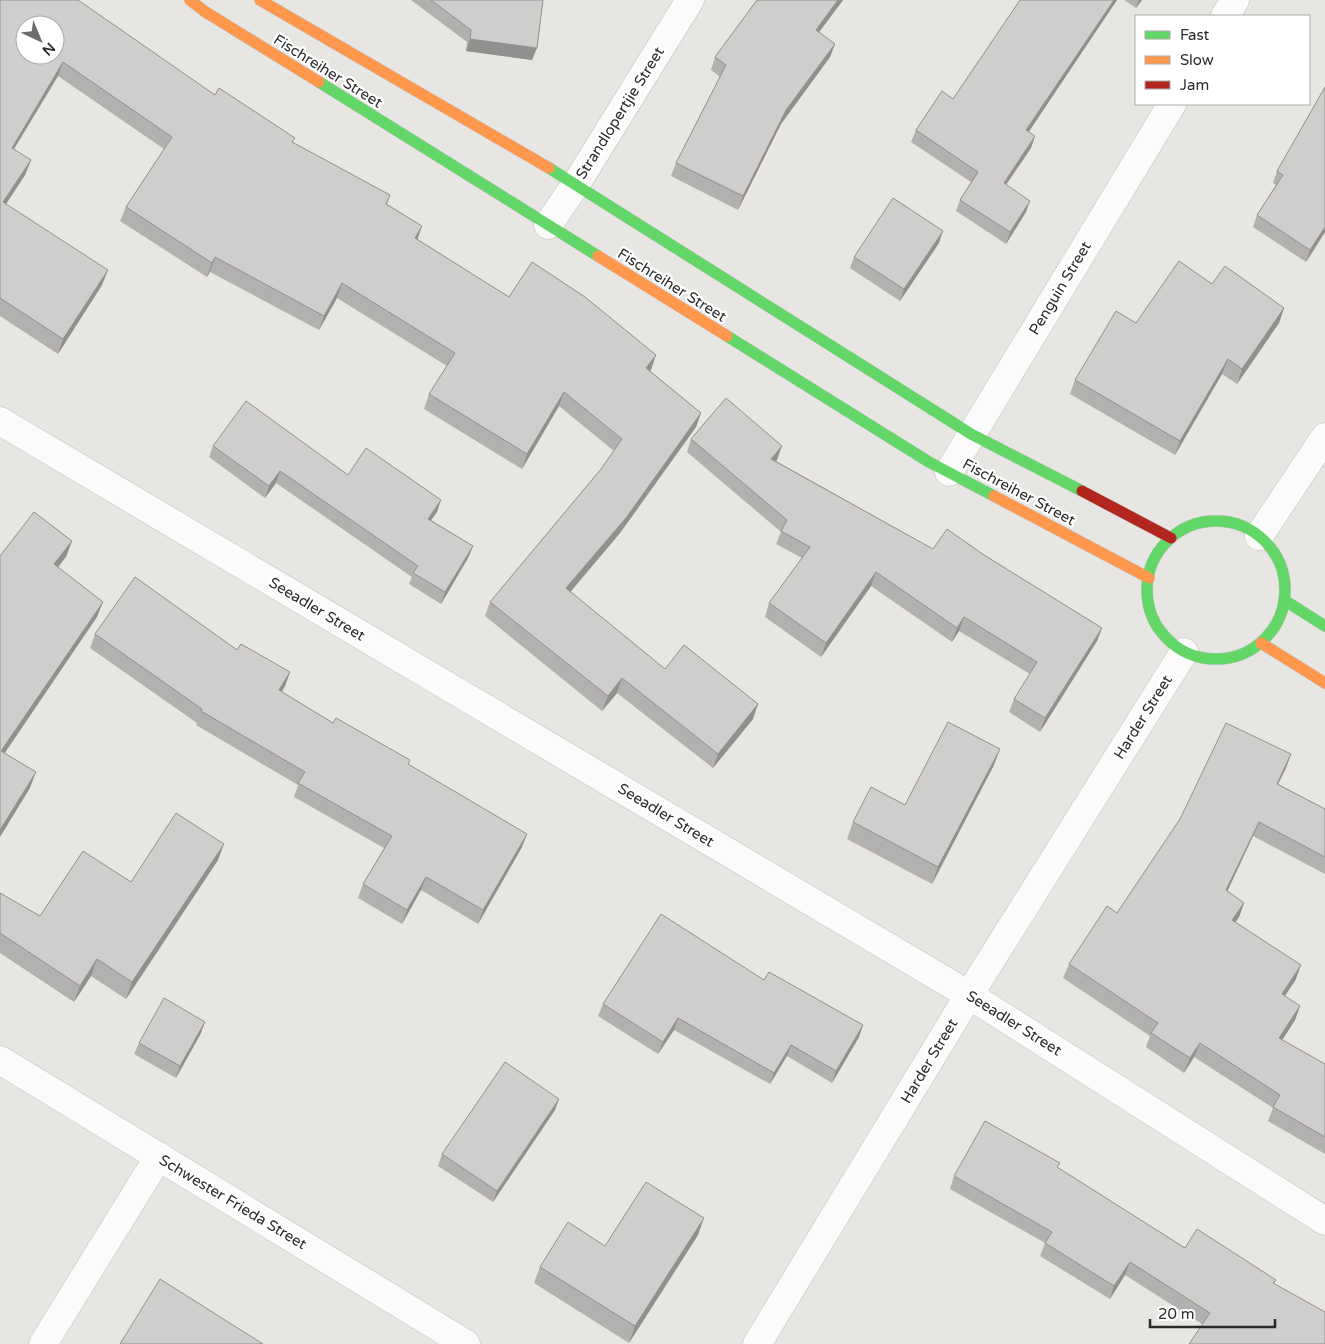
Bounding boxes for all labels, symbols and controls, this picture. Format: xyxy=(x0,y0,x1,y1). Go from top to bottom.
north arrow xyxy=(15,15,65,65)
legend xyxy=(1135,15,1310,105)
text: Fast xyxy=(1180,26,1210,44)
street label: Fischreiher Street xyxy=(270,30,386,112)
text: N xyxy=(39,39,59,59)
street label: Strandlopertjie Street xyxy=(572,43,668,182)
text: Slow xyxy=(1180,51,1214,69)
text: Jam xyxy=(1180,76,1209,94)
street label: Penguin Street xyxy=(1025,238,1095,338)
street label: Fischreiher Street xyxy=(614,244,730,326)
street label: Fischreiher Street xyxy=(960,455,1079,529)
street label: Seeadler Street xyxy=(266,573,369,645)
street label: Harder Street xyxy=(1110,671,1176,762)
street label: Seeadler Street xyxy=(615,779,718,851)
street label: Seeadler Street xyxy=(963,987,1065,1060)
street label: Harder Street xyxy=(897,1015,962,1107)
street label: Schwester Frieda Street xyxy=(156,1151,310,1253)
scale bar xyxy=(1150,1296,1275,1328)
text: 20 m xyxy=(1158,1305,1195,1323)

